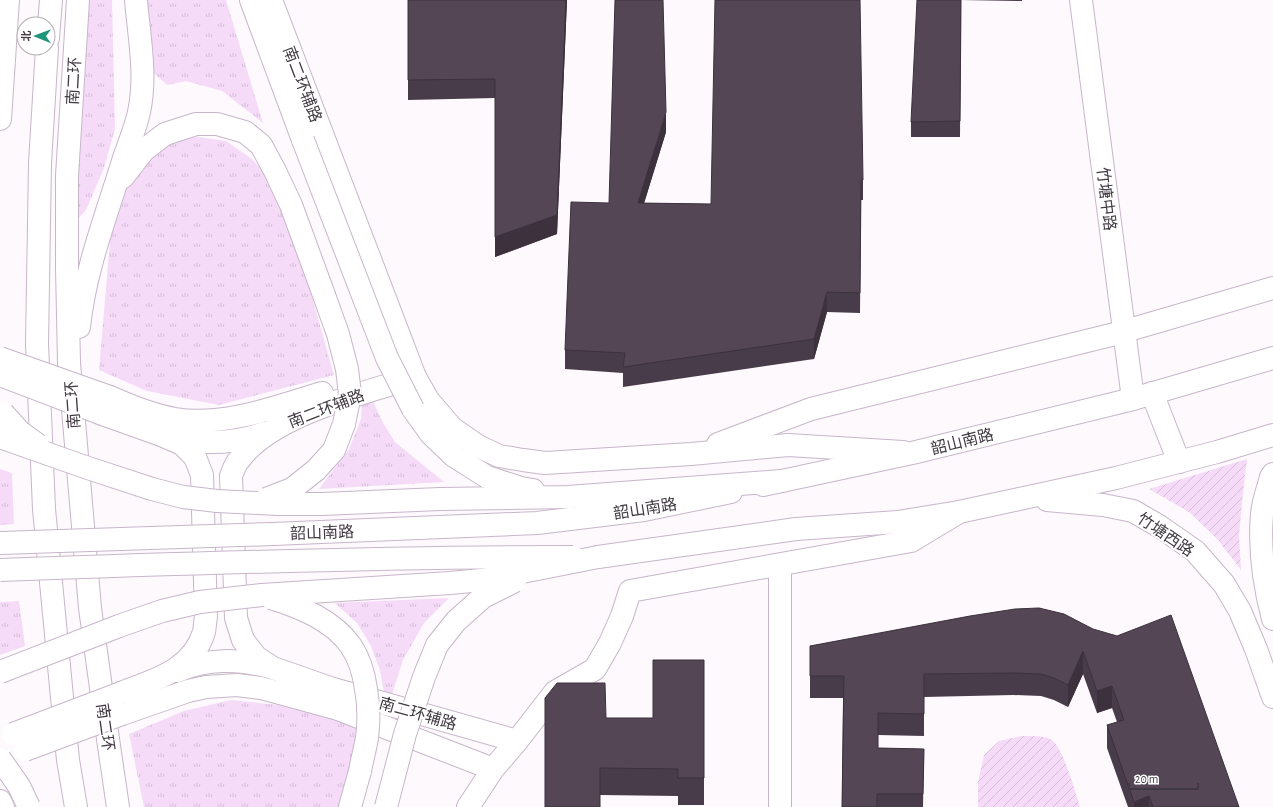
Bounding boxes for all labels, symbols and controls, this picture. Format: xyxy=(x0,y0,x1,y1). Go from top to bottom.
north arrow xyxy=(16,16,56,56)
text: 北 xyxy=(21,30,32,41)
street label: 南二环辅路 xyxy=(280,44,325,125)
street label: 南二环 xyxy=(65,57,83,105)
street label: 竹塘中路 xyxy=(1094,166,1119,232)
street label: 南二环 xyxy=(63,380,83,429)
street label: 南二环辅路 xyxy=(286,386,367,431)
street label: 韶山南路 xyxy=(929,425,995,457)
street label: 韶山南路 xyxy=(612,495,678,522)
street label: 竹塘西路 xyxy=(1134,509,1197,559)
street label: 韶山南路 xyxy=(290,523,354,542)
street label: 南二环辅路 xyxy=(377,694,459,733)
street label: 南二环 xyxy=(94,702,116,752)
scale bar xyxy=(1129,765,1198,791)
text: 20 m xyxy=(1135,773,1158,785)

